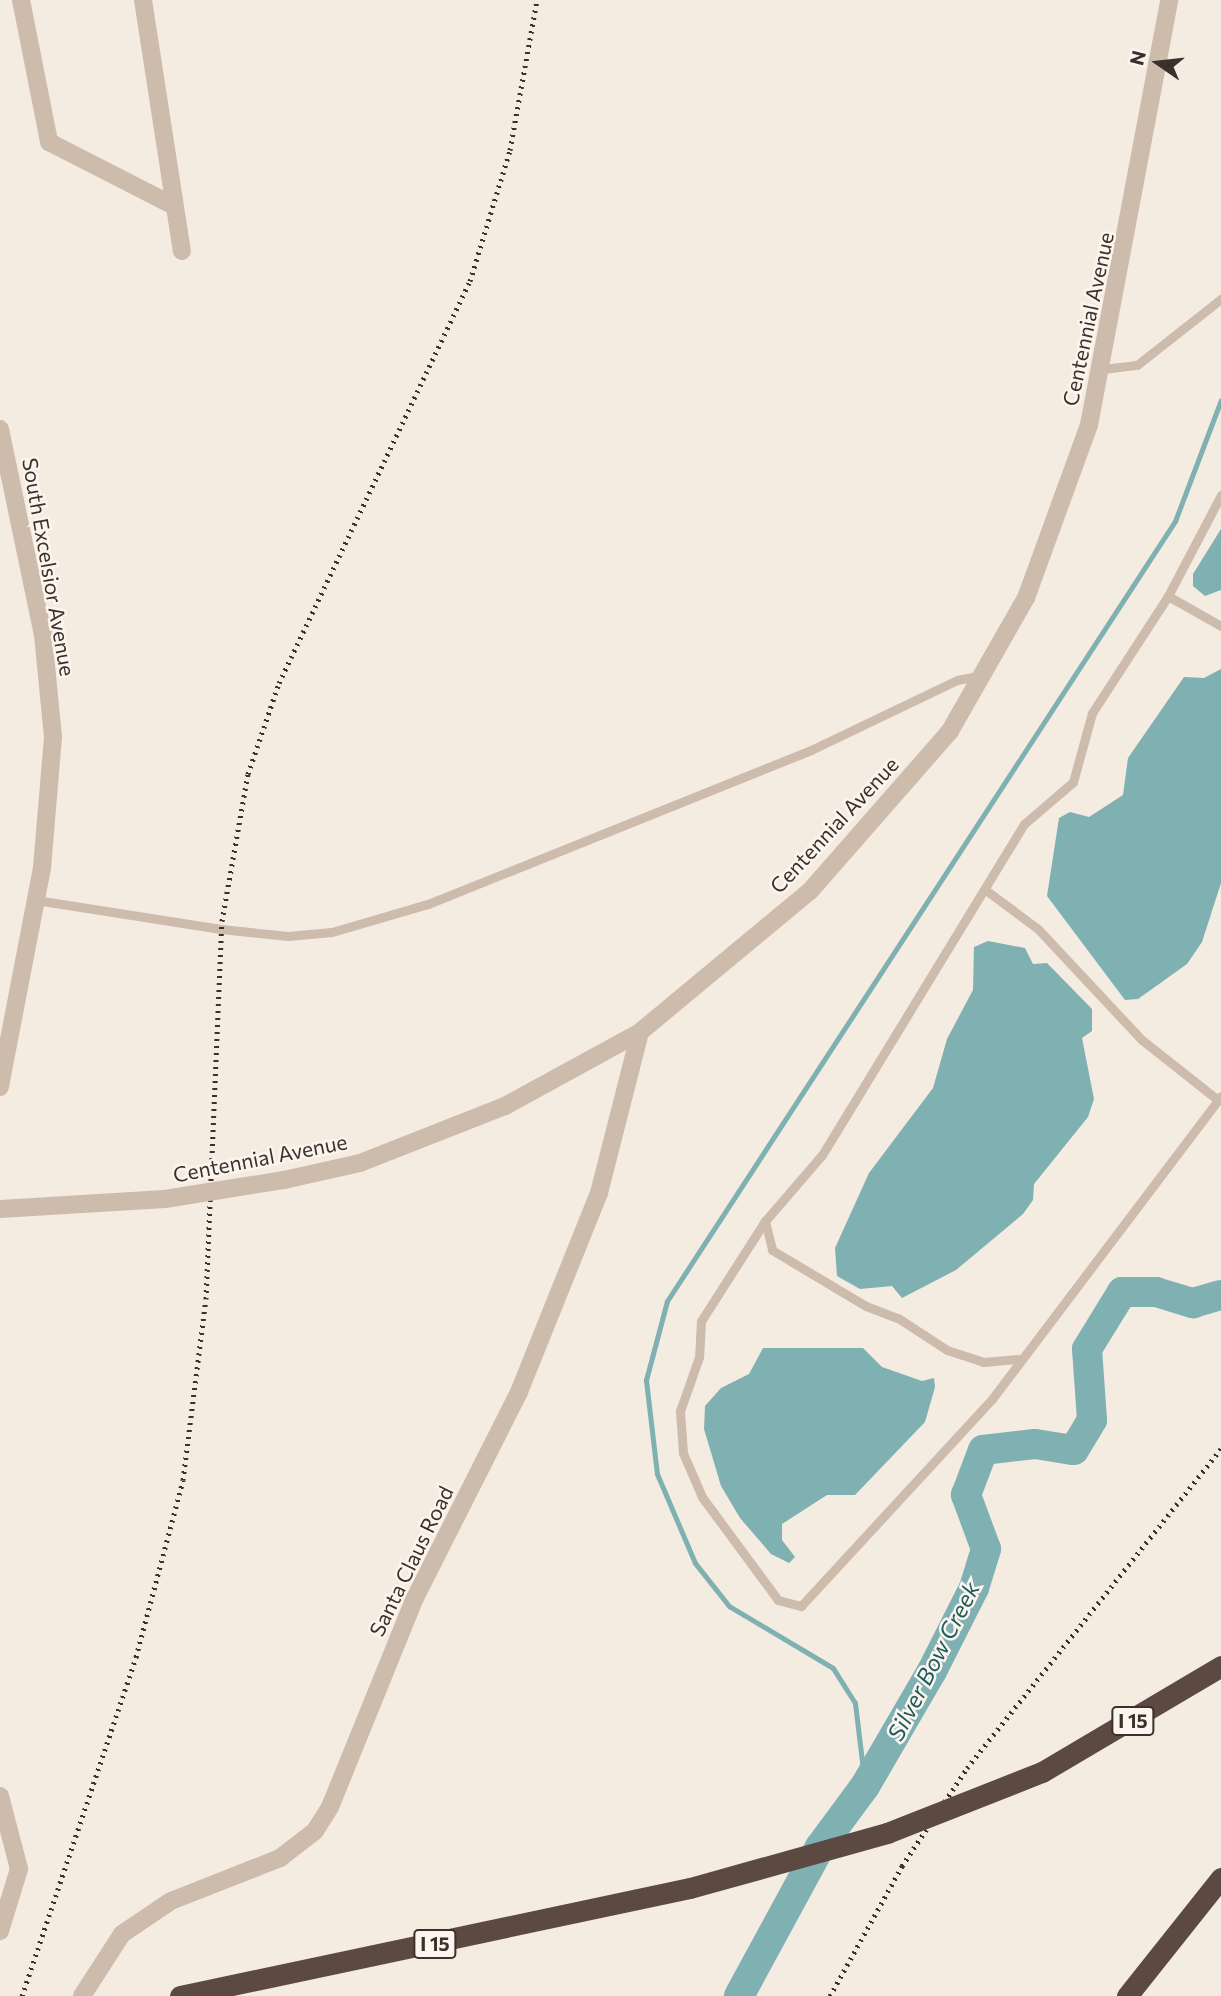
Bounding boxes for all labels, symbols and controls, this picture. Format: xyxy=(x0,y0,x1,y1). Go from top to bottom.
north arrow xyxy=(1123,28,1193,98)
text: N xyxy=(1124,48,1150,68)
street label: Centennial Avenue xyxy=(1057,230,1119,408)
street label: South Excelsior Avenue xyxy=(17,456,81,678)
street label: Centennial Avenue xyxy=(764,752,904,898)
street label: Centennial Avenue xyxy=(171,1129,349,1187)
street label: Santa Claus Road xyxy=(364,1482,458,1640)
water label: Silver Bow Creek xyxy=(881,1577,985,1745)
road number: I 15 xyxy=(1110,1706,1156,1736)
road number: I 15 xyxy=(412,1928,458,1960)

